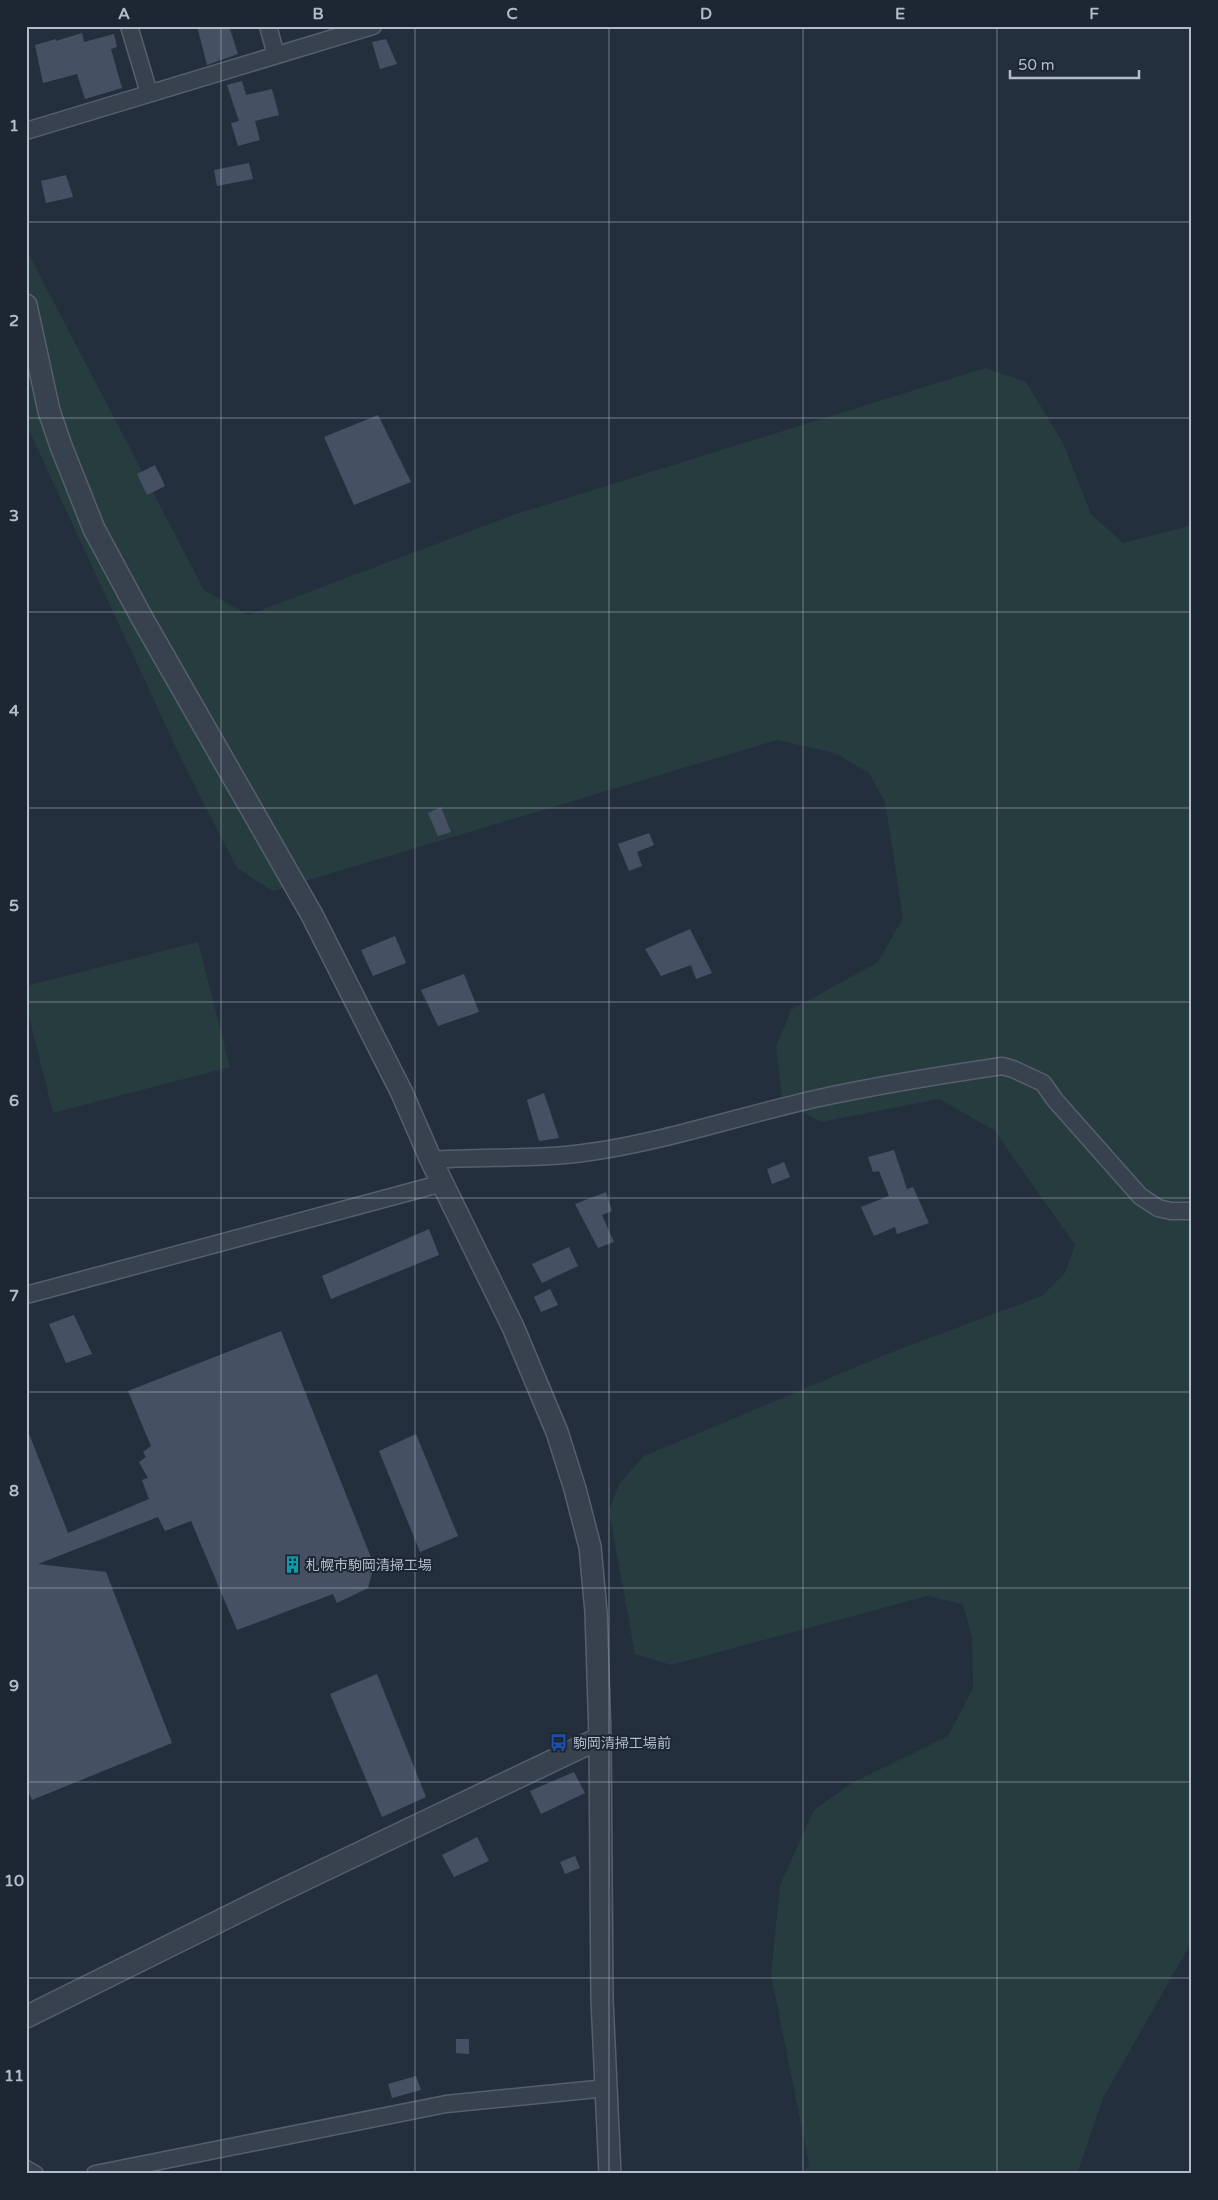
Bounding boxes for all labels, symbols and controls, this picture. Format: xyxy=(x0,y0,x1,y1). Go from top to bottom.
text: A xyxy=(118,4,130,24)
text: B xyxy=(312,4,324,24)
text: C xyxy=(506,4,518,24)
text: D xyxy=(700,4,712,24)
text: E xyxy=(895,4,905,24)
text: F xyxy=(1089,4,1099,24)
scale bar xyxy=(1010,48,1139,80)
text: 50 m xyxy=(1018,56,1055,74)
text: 1 xyxy=(9,116,19,136)
text: 2 xyxy=(9,311,19,331)
text: 3 xyxy=(9,506,19,526)
text: 4 xyxy=(9,701,19,721)
text: 5 xyxy=(9,896,19,916)
text: 6 xyxy=(9,1091,19,1111)
text: 7 xyxy=(9,1286,19,1306)
text: 8 xyxy=(9,1481,19,1501)
building icon: 札幌市駒岡清掃工場 xyxy=(282,1555,302,1575)
place label: 札幌市駒岡清掃工場 xyxy=(306,1557,432,1574)
text: 9 xyxy=(9,1676,19,1696)
bus stop icon: 駒岡清掃工場前 xyxy=(549,1733,569,1753)
place label: 駒岡清掃工場前 xyxy=(573,1735,671,1752)
text: 10 xyxy=(4,1871,24,1891)
text: 11 xyxy=(4,2066,24,2086)

